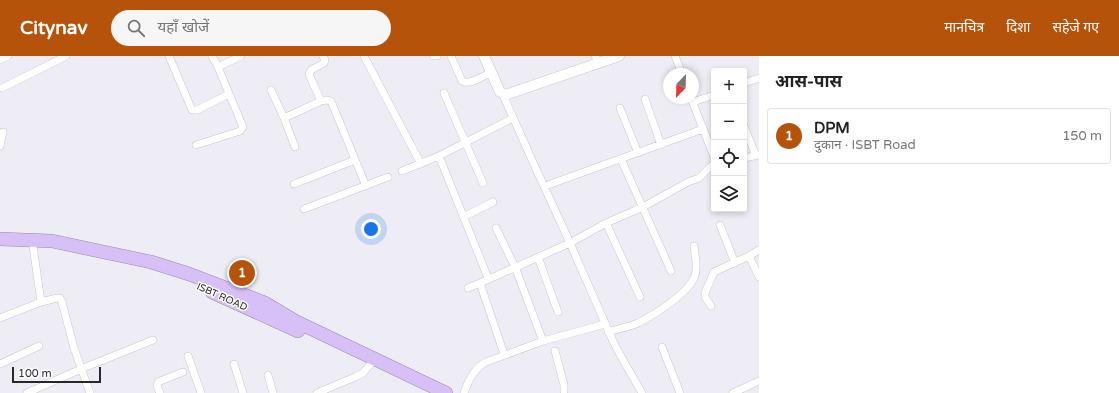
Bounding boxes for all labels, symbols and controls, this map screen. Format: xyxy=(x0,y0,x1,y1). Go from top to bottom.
search box xyxy=(111,10,391,46)
text: Citynav xyxy=(20,17,87,39)
icon: search xyxy=(125,17,147,39)
text: यहाँ खोजें xyxy=(157,18,209,36)
text: मानचित्र xyxy=(944,19,984,36)
text: दिशा xyxy=(1006,19,1030,36)
text: सहेजे गए xyxy=(1052,19,1099,36)
north arrow xyxy=(663,68,699,104)
map controls xyxy=(711,68,747,212)
button: + xyxy=(711,68,747,104)
text: आस-पास xyxy=(775,71,842,92)
button: − xyxy=(711,104,747,140)
text: DPM xyxy=(814,119,850,137)
text: 1 xyxy=(785,128,793,144)
text: 150 m xyxy=(1062,128,1102,144)
text: दुकान · ISBT Road xyxy=(814,137,916,153)
button: locate xyxy=(711,140,747,176)
button: layers xyxy=(711,176,747,212)
your location xyxy=(361,219,381,239)
pin: 1 xyxy=(229,258,255,288)
street label: ISBT ROAD xyxy=(195,280,249,314)
scale bar xyxy=(12,365,101,384)
text: 100 m xyxy=(18,367,52,380)

